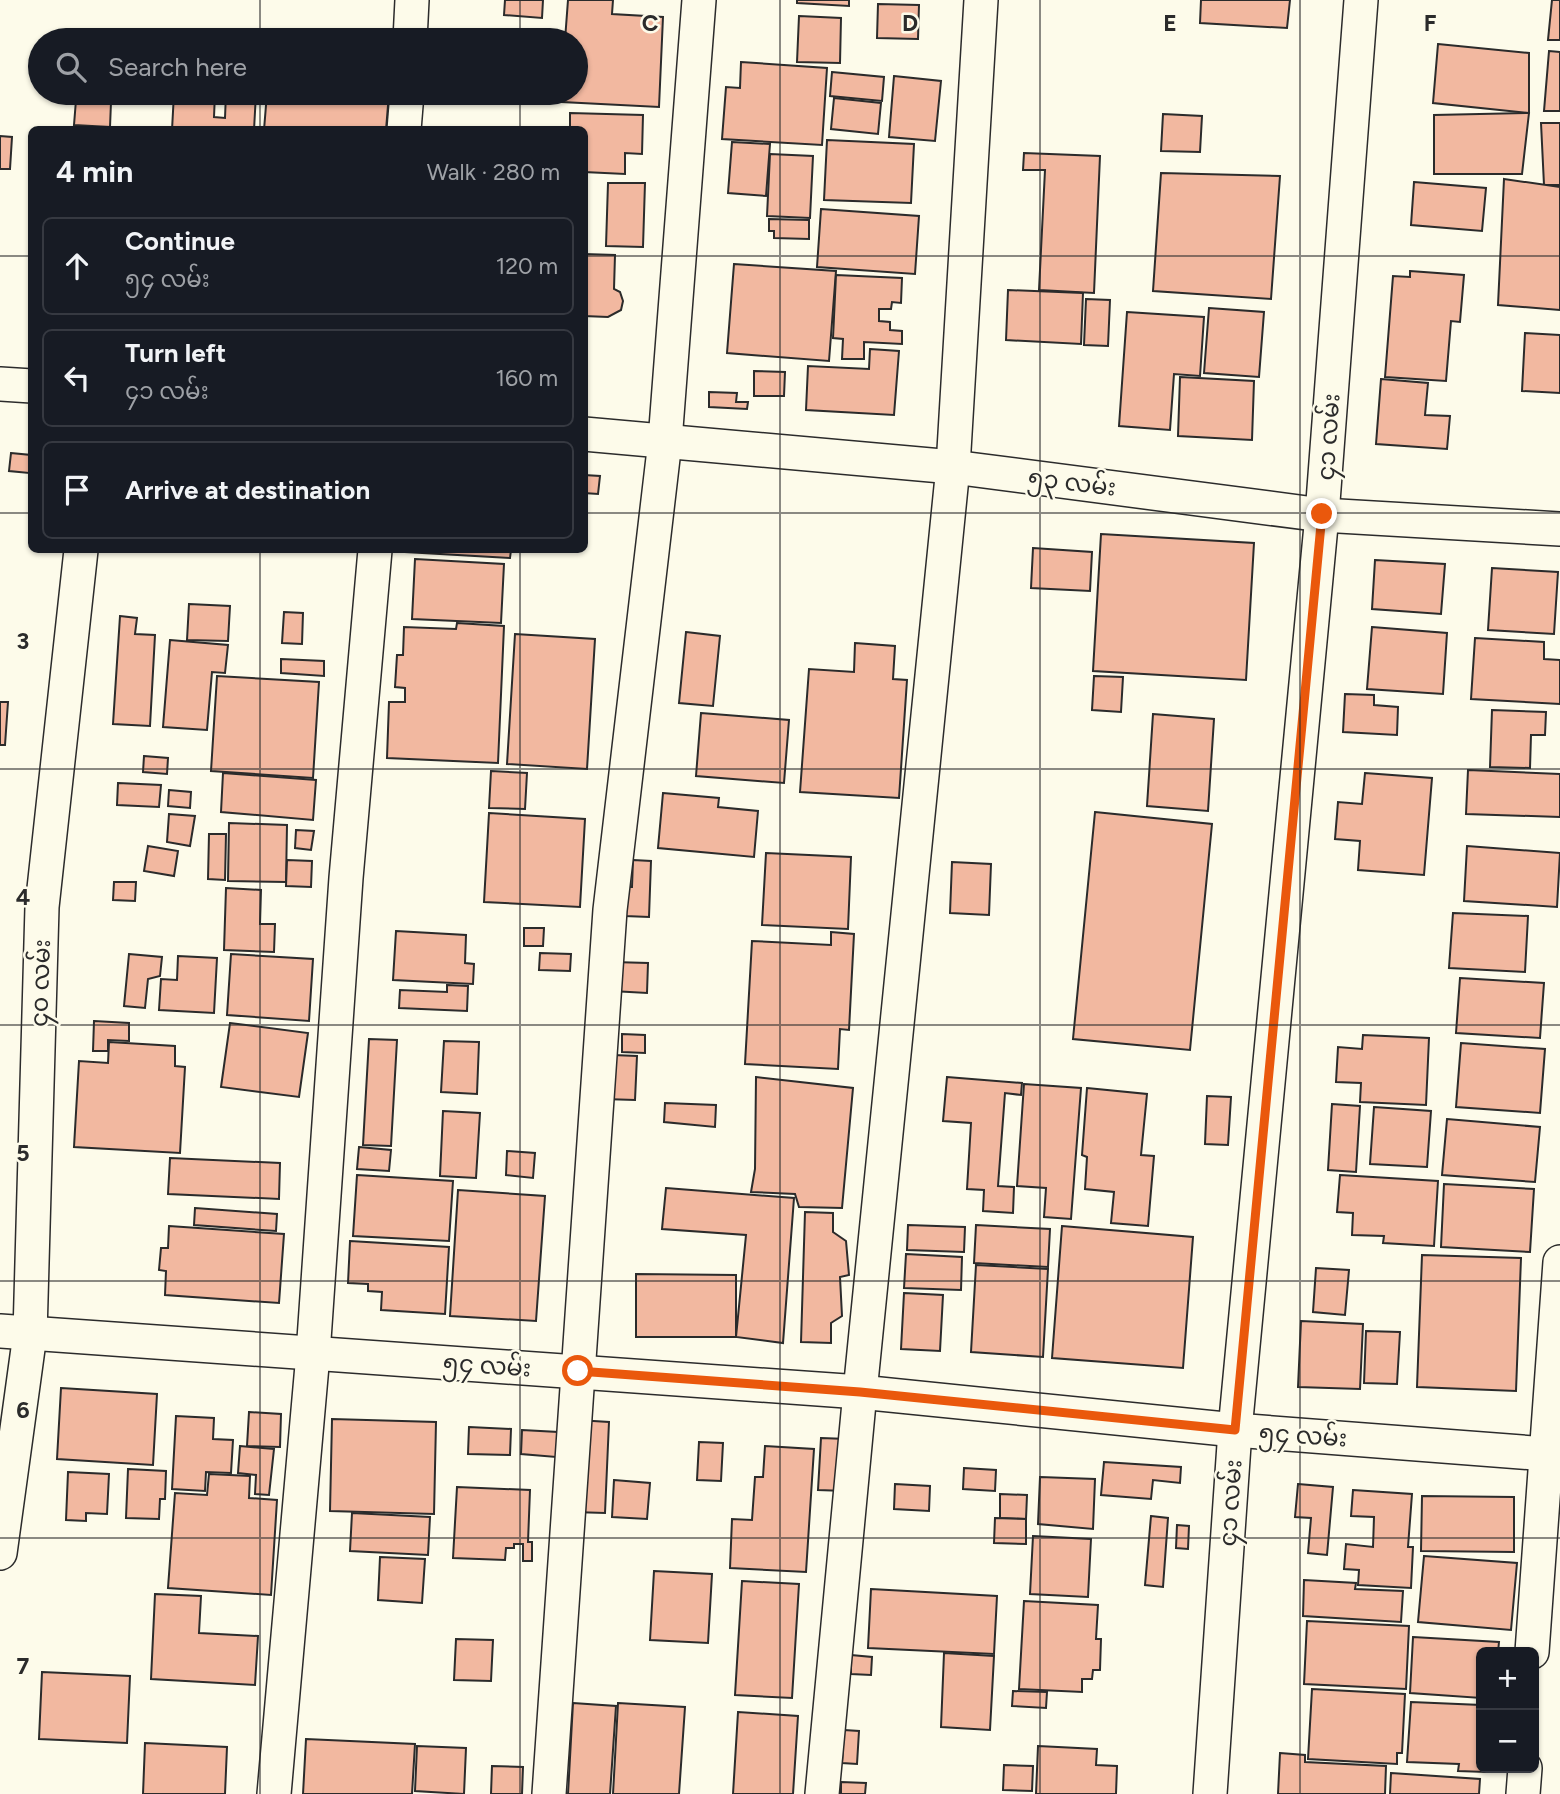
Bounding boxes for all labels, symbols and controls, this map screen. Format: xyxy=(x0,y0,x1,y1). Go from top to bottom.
text: C xyxy=(642,9,659,37)
text: D xyxy=(902,9,918,37)
text: E xyxy=(1163,9,1177,37)
text: F xyxy=(1424,9,1437,37)
search box xyxy=(28,28,588,105)
icon: search xyxy=(52,48,90,86)
text: Search here xyxy=(108,51,247,83)
text: 4 min xyxy=(56,153,133,190)
text: Walk · 280 m xyxy=(427,158,560,186)
text: Continue xyxy=(125,225,235,257)
icon: ahead xyxy=(58,247,96,285)
text: 120 m xyxy=(496,252,558,280)
text: ၅၄ လမ်း xyxy=(125,265,210,293)
text: Turn left xyxy=(125,337,226,369)
icon: left xyxy=(58,359,96,397)
text: 160 m xyxy=(495,364,558,392)
text: ၄၁ လမ်း xyxy=(125,377,209,405)
street label: ၄၁ လမ်း xyxy=(1309,392,1350,482)
street label: ၅၃ လမ်း xyxy=(1026,461,1118,507)
icon: arrive xyxy=(58,471,96,509)
text: Arrive at destination xyxy=(125,474,370,506)
route end xyxy=(1306,498,1337,529)
text: 3 xyxy=(17,627,29,655)
text: 4 xyxy=(16,883,30,911)
street label: ၄၀ လမ်း xyxy=(23,939,61,1028)
text: 5 xyxy=(16,1139,30,1167)
street label: ၅၄ လမ်း xyxy=(441,1346,532,1388)
route start xyxy=(562,1355,593,1386)
text: 6 xyxy=(16,1396,30,1424)
street label: ၅၄ လမ်း xyxy=(1257,1416,1348,1458)
street label: ၄၁ လမ်း xyxy=(1211,1458,1252,1548)
map controls xyxy=(1476,1647,1539,1773)
button: + xyxy=(1476,1647,1539,1710)
text: 7 xyxy=(17,1652,30,1680)
button: − xyxy=(1476,1710,1539,1773)

